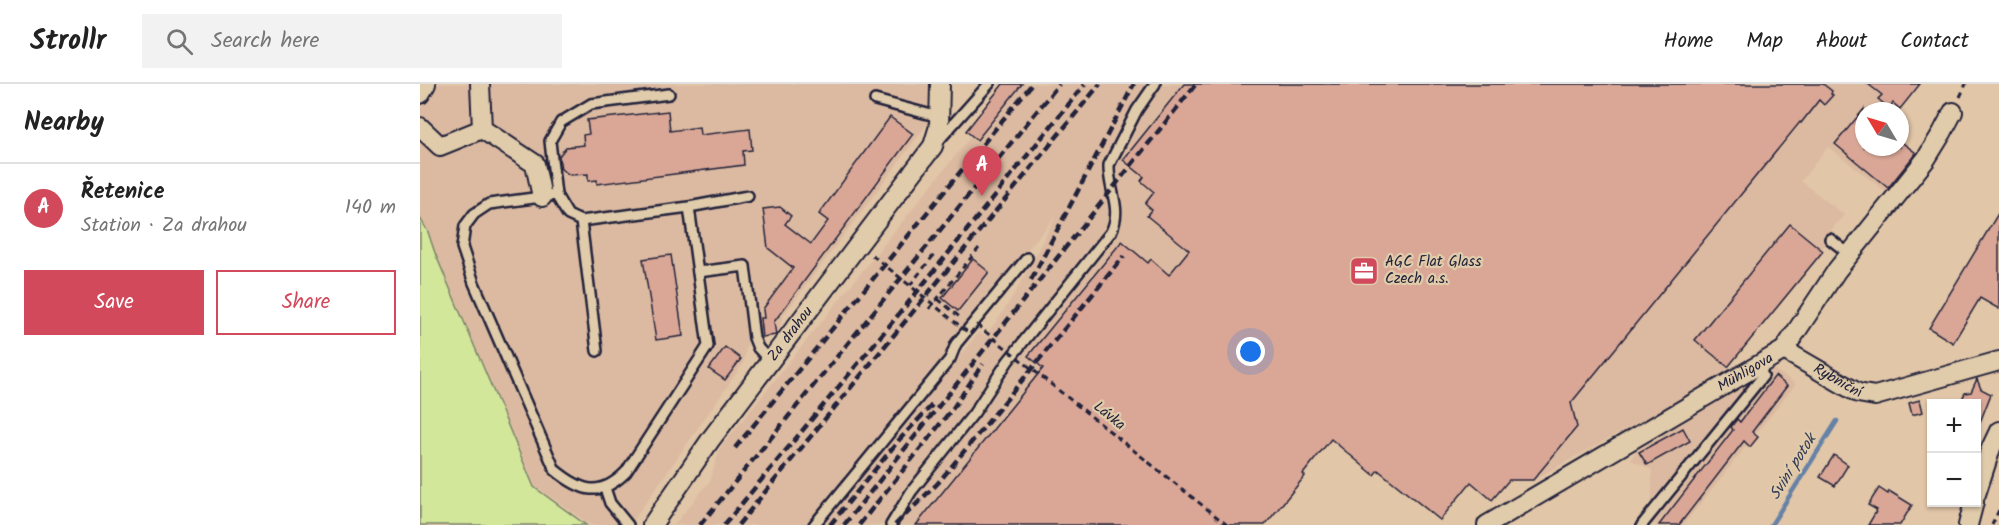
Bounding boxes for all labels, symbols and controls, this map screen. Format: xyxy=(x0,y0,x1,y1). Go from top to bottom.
search box xyxy=(142,14,562,68)
text: Strollr xyxy=(30,19,106,64)
text: Search here xyxy=(211,24,320,59)
icon: search xyxy=(163,25,196,58)
text: Home xyxy=(1664,25,1713,58)
text: Map xyxy=(1746,25,1783,58)
text: About xyxy=(1816,25,1867,58)
text: Contact xyxy=(1900,25,1969,58)
text: Nearby xyxy=(24,102,104,144)
north arrow xyxy=(1855,102,1909,156)
pin: A xyxy=(962,147,1002,196)
text: Řetenice xyxy=(81,175,164,210)
text: A xyxy=(37,192,50,224)
text: 140 m xyxy=(345,192,396,224)
text: Station · Za drahou xyxy=(81,210,247,242)
place label: AGC Flat Glass Czech a.s. xyxy=(1385,250,1482,291)
office icon: AGC Flat Glass Czech a.s. xyxy=(1348,255,1380,287)
button: Save xyxy=(24,270,204,335)
button: Share xyxy=(216,270,396,335)
street label: Za drahou xyxy=(762,301,819,367)
your location xyxy=(1236,337,1265,366)
street label: Mühligova xyxy=(1713,347,1778,399)
street label: Rybniční xyxy=(1808,357,1866,406)
street label: Lávka xyxy=(1088,395,1130,437)
map controls xyxy=(1927,399,1981,507)
button: + xyxy=(1927,399,1981,453)
water label: Sviní potok xyxy=(1763,427,1824,505)
button: − xyxy=(1927,453,1981,507)

